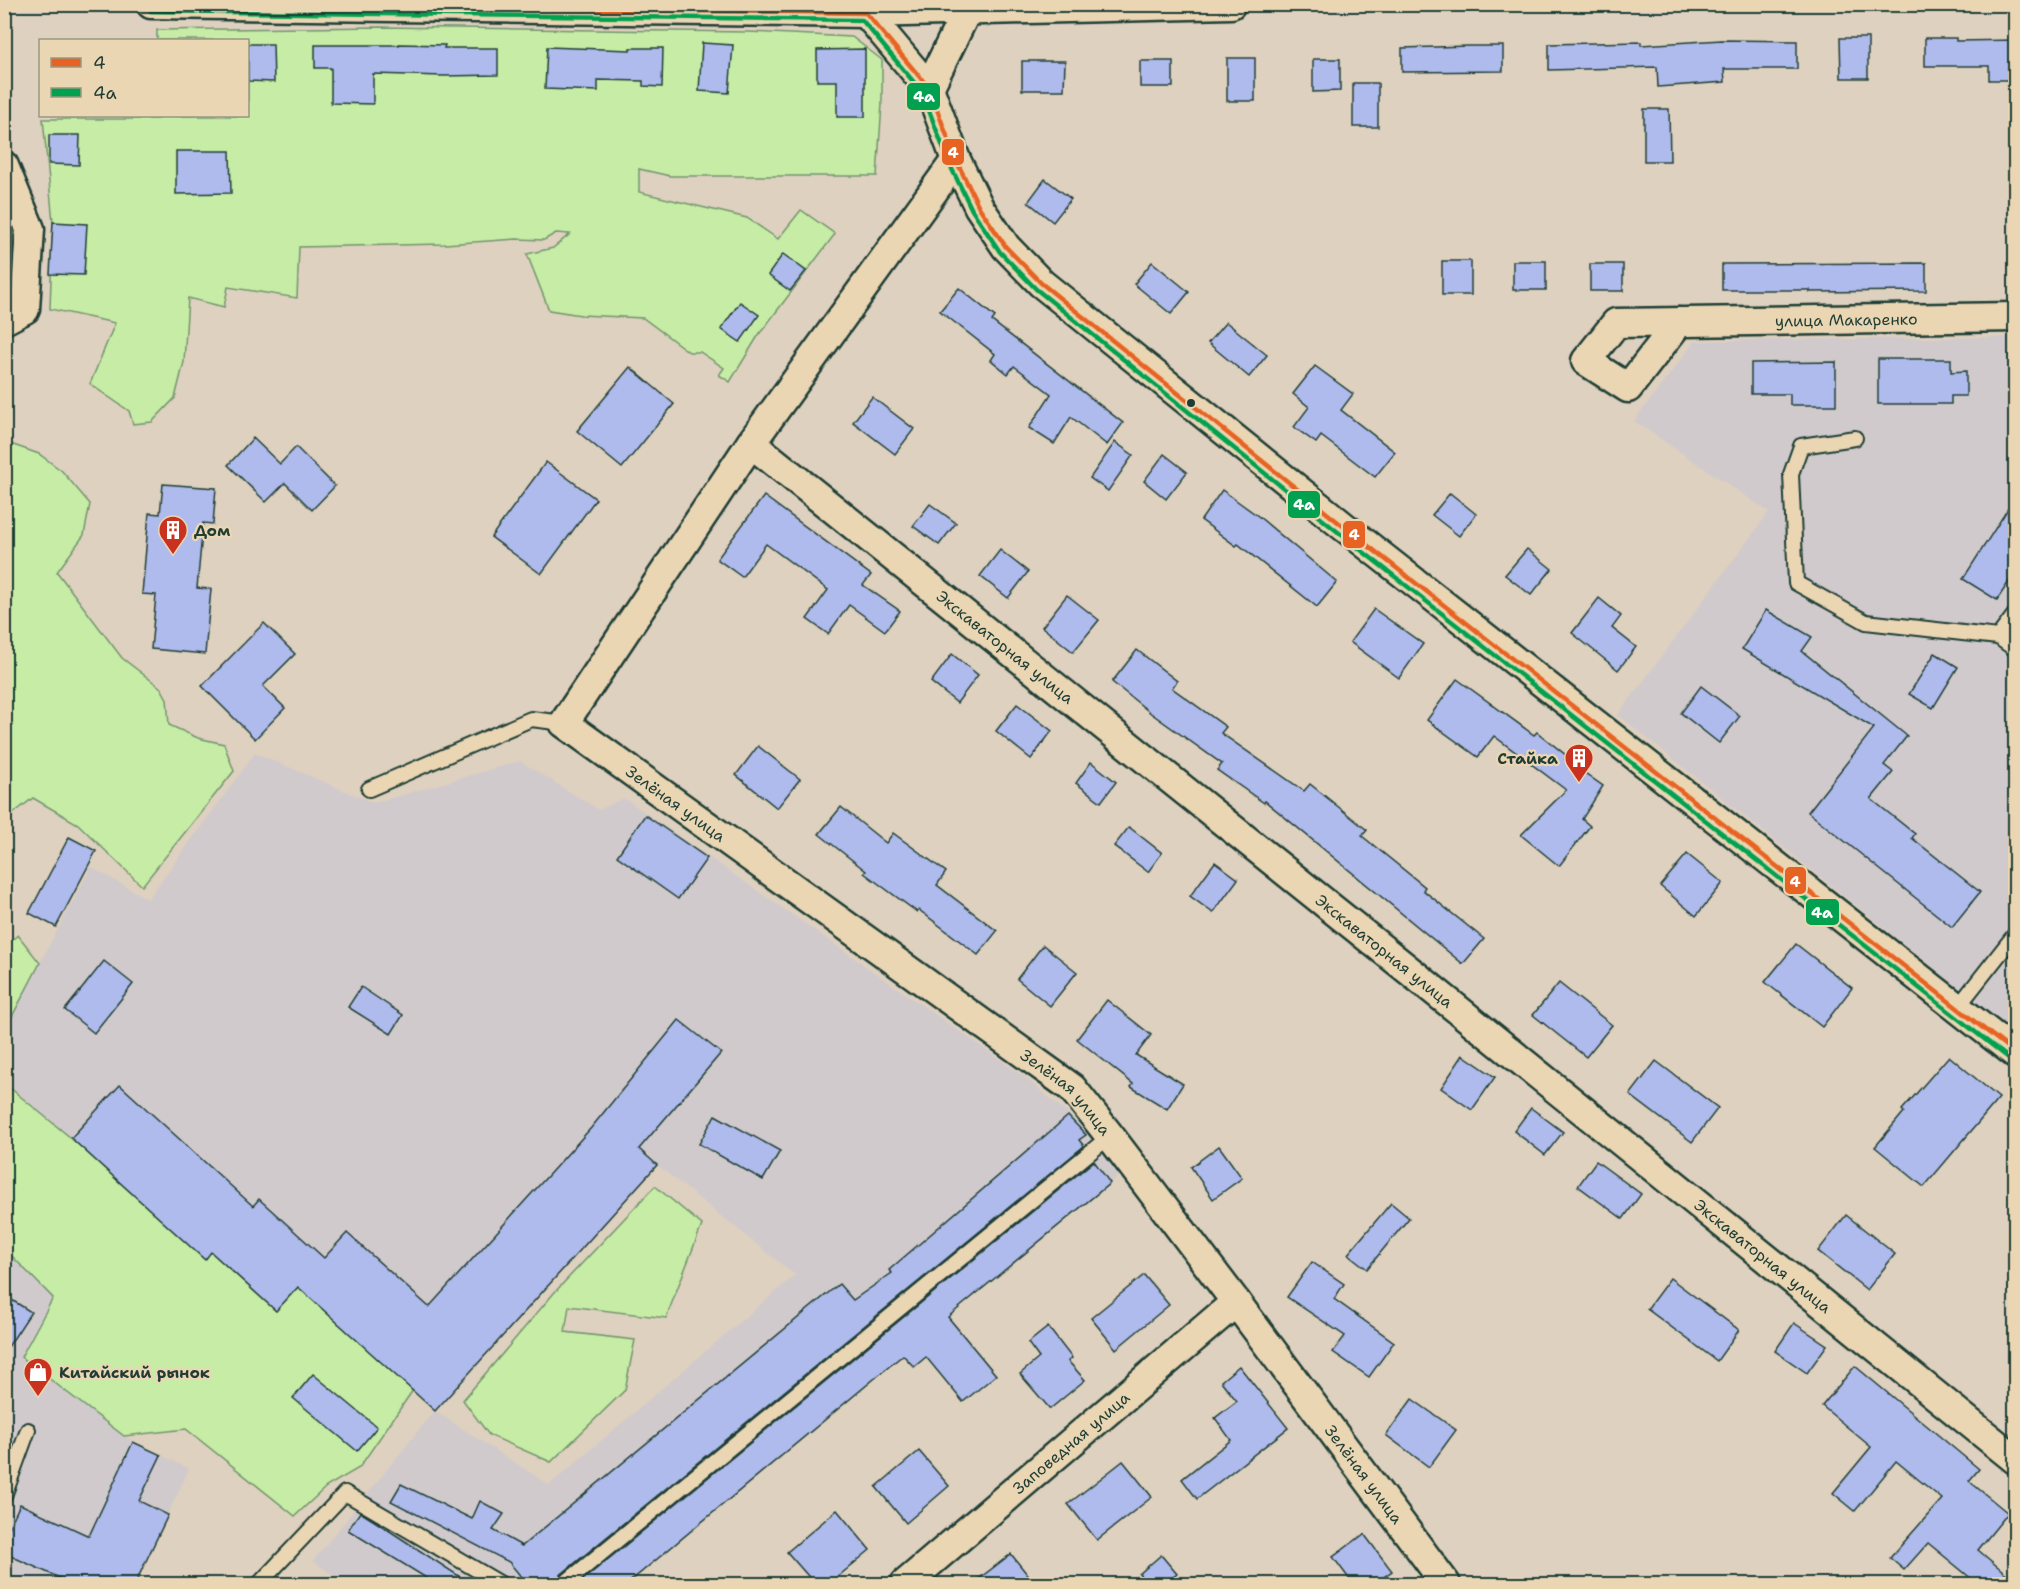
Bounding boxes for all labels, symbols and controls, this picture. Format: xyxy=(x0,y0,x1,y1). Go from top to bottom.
legend xyxy=(39,39,249,117)
text: 4 xyxy=(93,51,106,75)
text: 4а xyxy=(93,81,117,105)
line badge: 4а xyxy=(906,82,941,111)
text: 4а xyxy=(913,86,935,107)
line badge: 4 xyxy=(941,138,965,166)
text: 4 xyxy=(947,142,959,163)
street label: улица Макаренко xyxy=(1775,308,1918,331)
unlabelled marker xyxy=(1185,397,1197,409)
line badge: 4а xyxy=(1287,490,1321,519)
text: 4а xyxy=(1293,494,1315,515)
building icon: Дом xyxy=(157,514,189,556)
place label: Дом xyxy=(194,520,231,541)
line badge: 4 xyxy=(1342,520,1366,549)
text: 4 xyxy=(1348,524,1360,545)
street label: Экскаваторная улица xyxy=(932,585,1078,708)
building icon: Стайка xyxy=(1563,742,1595,784)
place label: Стайка xyxy=(1497,748,1558,769)
street label: Зелёная улица xyxy=(622,760,730,846)
line badge: 4 xyxy=(1784,866,1807,895)
text: 4 xyxy=(1789,871,1801,892)
street label: Экскаваторная улица xyxy=(1312,889,1458,1012)
line badge: 4а xyxy=(1805,898,1840,926)
text: 4а xyxy=(1811,902,1833,923)
street label: Зелёная улица xyxy=(1016,1044,1116,1140)
street label: Экскаваторная улица xyxy=(1690,1194,1836,1318)
shop icon: Китайский рынок xyxy=(22,1356,54,1398)
place label: Китайский рынок xyxy=(59,1362,210,1383)
street label: Заповедная улица xyxy=(1008,1387,1134,1498)
street label: Зелёная улица xyxy=(1320,1421,1408,1528)

